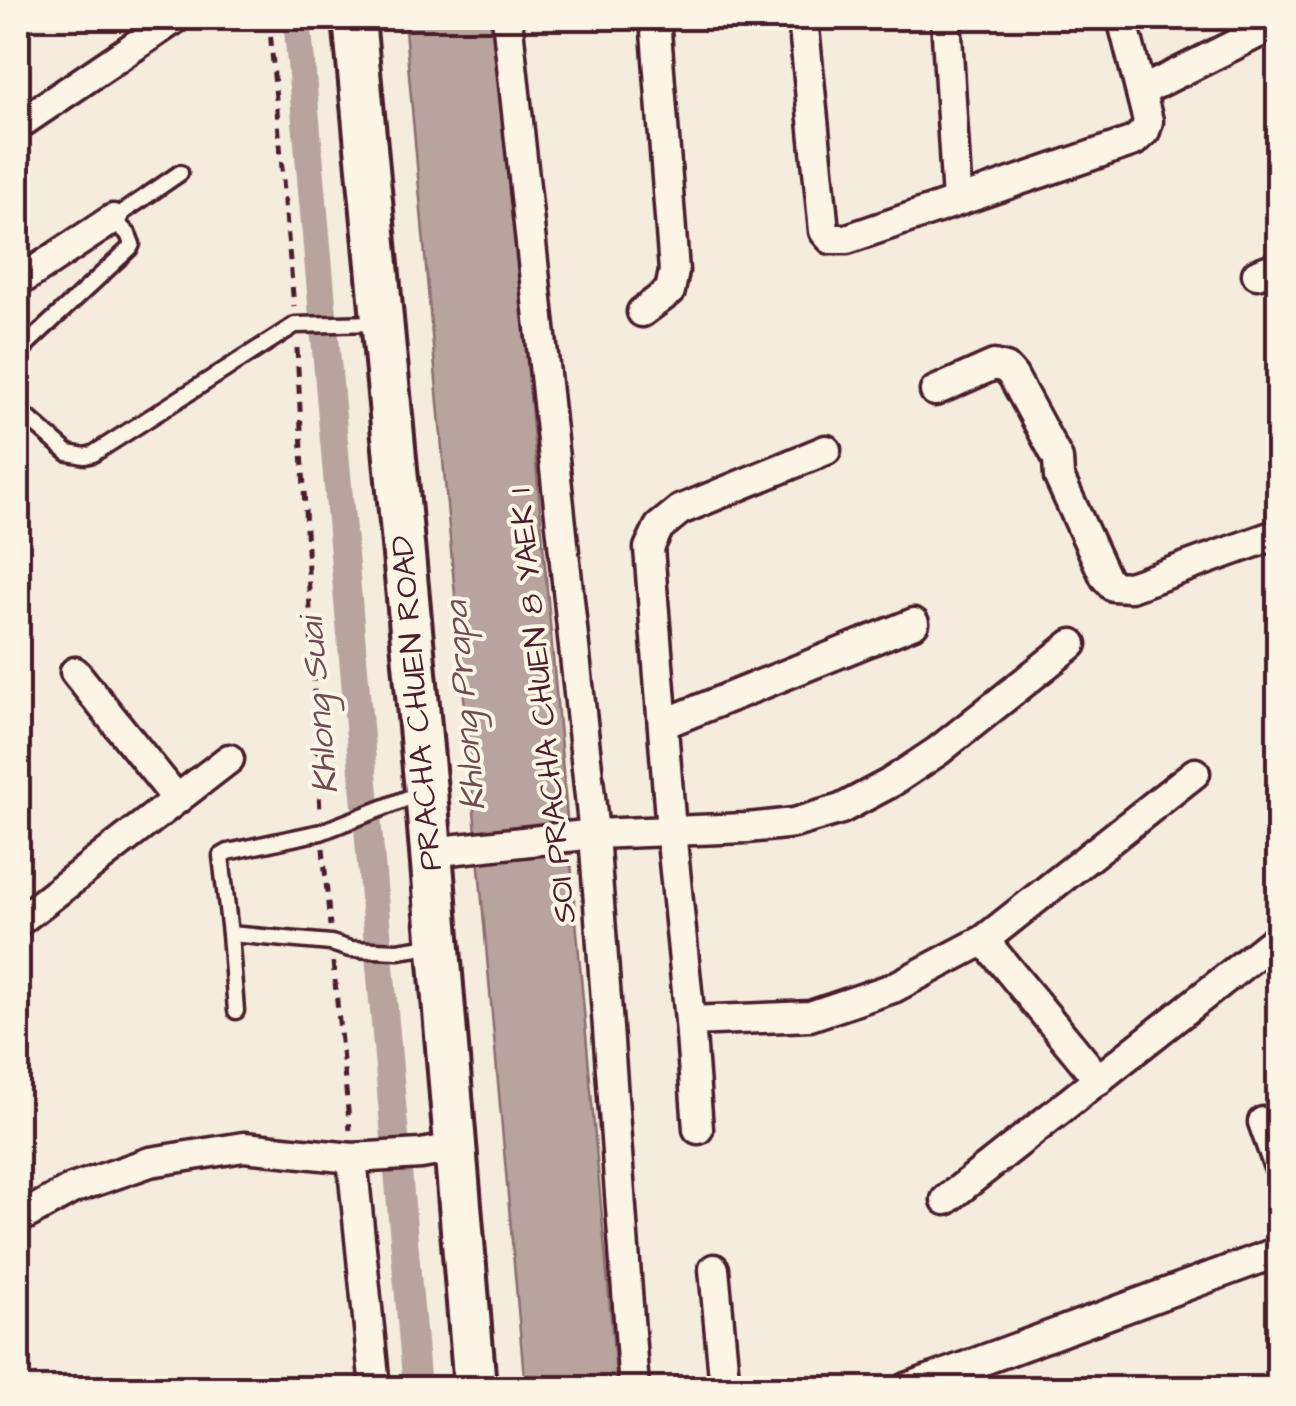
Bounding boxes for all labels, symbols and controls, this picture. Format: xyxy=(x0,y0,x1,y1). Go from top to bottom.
street label: SOI PRACHA CHUEN 8 YAEK 1 xyxy=(498,486,588,926)
street label: PRACHA CHUEN ROAD xyxy=(380,533,454,873)
water label: Khlong Prapa xyxy=(431,597,500,813)
water label: Khlong Suai xyxy=(286,611,352,796)

